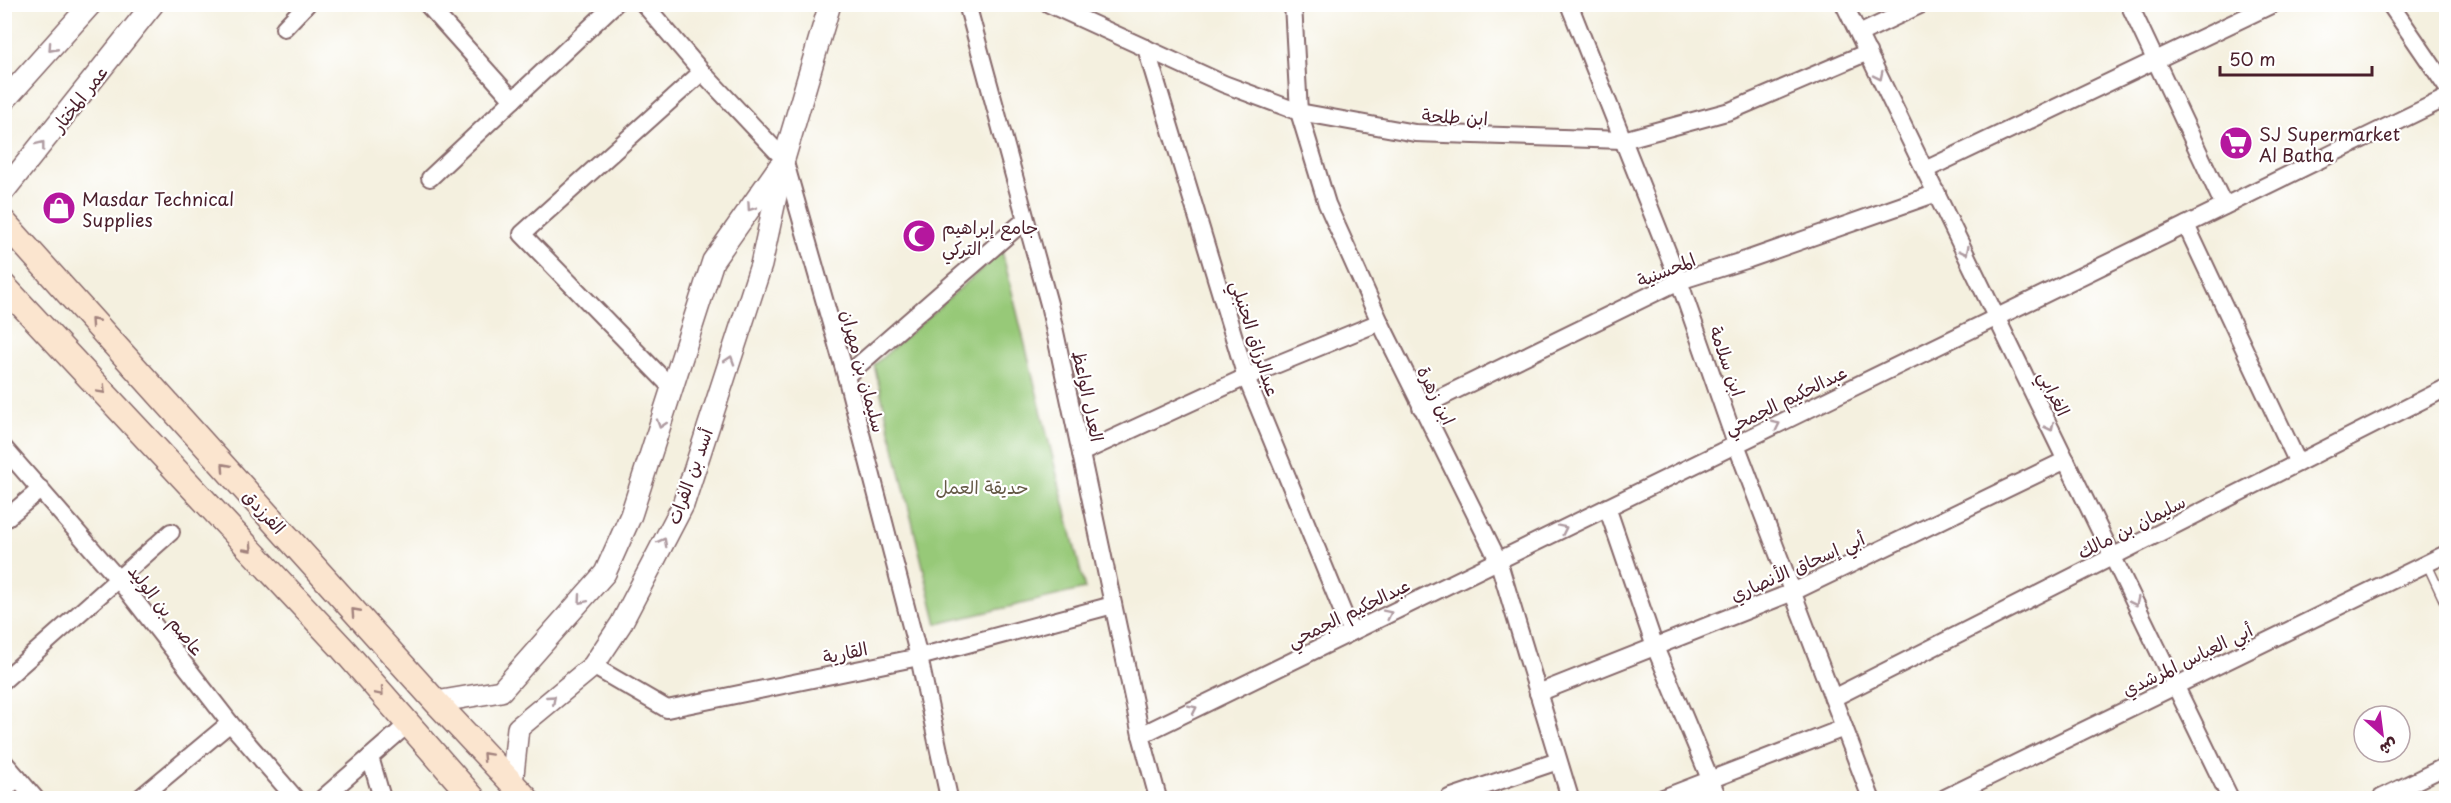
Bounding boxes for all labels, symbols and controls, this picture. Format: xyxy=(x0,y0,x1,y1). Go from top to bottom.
scale bar xyxy=(2220,39,2372,77)
one-way arrow xyxy=(48,41,59,52)
text: 50 m xyxy=(2229,45,2276,72)
street label: عمر المختار xyxy=(43,59,114,138)
one-way arrow xyxy=(1872,70,1884,81)
street label: ابن طلحة xyxy=(1421,101,1489,131)
place label: SJ Supermarket Al Batha xyxy=(2259,120,2400,168)
supermarket icon: SJ Supermarket Al Batha xyxy=(2218,125,2254,161)
one-way arrow xyxy=(33,141,44,152)
place label: Masdar Technical Supplies xyxy=(82,185,234,233)
shop icon: Masdar Technical Supplies xyxy=(41,190,77,226)
one-way arrow xyxy=(747,200,758,211)
place label: جامع إبراهيم التركي xyxy=(942,213,1038,265)
mosque icon: جامع إبراهيم التركي xyxy=(901,218,937,254)
street label: المحسنية xyxy=(1633,245,1699,293)
one-way arrow xyxy=(1957,245,1969,256)
street label: عبدالرزاق الحنبلي xyxy=(1221,276,1287,401)
street label: سليمان بن مهران xyxy=(835,307,893,435)
one-way arrow xyxy=(90,318,101,329)
street label: ابن سلامة xyxy=(1703,322,1753,400)
street label: العدل الواعظ xyxy=(1066,348,1112,444)
one-way arrow xyxy=(723,355,735,366)
street label: عبدالحكيم الجمحي xyxy=(1719,358,1853,444)
street label: ابن زهرة xyxy=(1411,361,1463,429)
street label: الغرابي xyxy=(2029,366,2078,422)
one-way arrow xyxy=(94,383,105,394)
one-way arrow xyxy=(655,418,668,429)
one-way arrow xyxy=(1769,420,1780,432)
one-way arrow xyxy=(2042,420,2054,431)
street label: أسد بن الفرات xyxy=(659,424,719,528)
one-way arrow xyxy=(221,463,232,474)
park label: حديقة العمل xyxy=(935,473,1029,500)
street label: الفرزدق xyxy=(237,482,293,540)
street label: سليمان بن مالك xyxy=(2072,487,2190,565)
one-way arrow xyxy=(1556,524,1567,536)
street label: أبي إسحاق الأنصاري xyxy=(1725,524,1871,611)
one-way arrow xyxy=(656,538,667,549)
one-way arrow xyxy=(242,542,253,552)
street label: عاصم بن الوليد xyxy=(121,558,212,663)
street label: عبدالحكيم الجمحي xyxy=(1282,571,1416,657)
one-way arrow xyxy=(578,593,589,604)
one-way arrow xyxy=(2127,596,2139,607)
one-way arrow xyxy=(351,608,362,618)
one-way arrow xyxy=(1381,610,1392,621)
street label: أبي العباس المرشدي xyxy=(2117,615,2259,706)
street label: القارية xyxy=(820,634,870,670)
one-way arrow xyxy=(373,686,384,696)
one-way arrow xyxy=(545,695,556,706)
one-way arrow xyxy=(1187,704,1198,716)
north arrow xyxy=(2352,704,2412,764)
text: ش xyxy=(2376,733,2403,763)
one-way arrow xyxy=(483,752,494,763)

